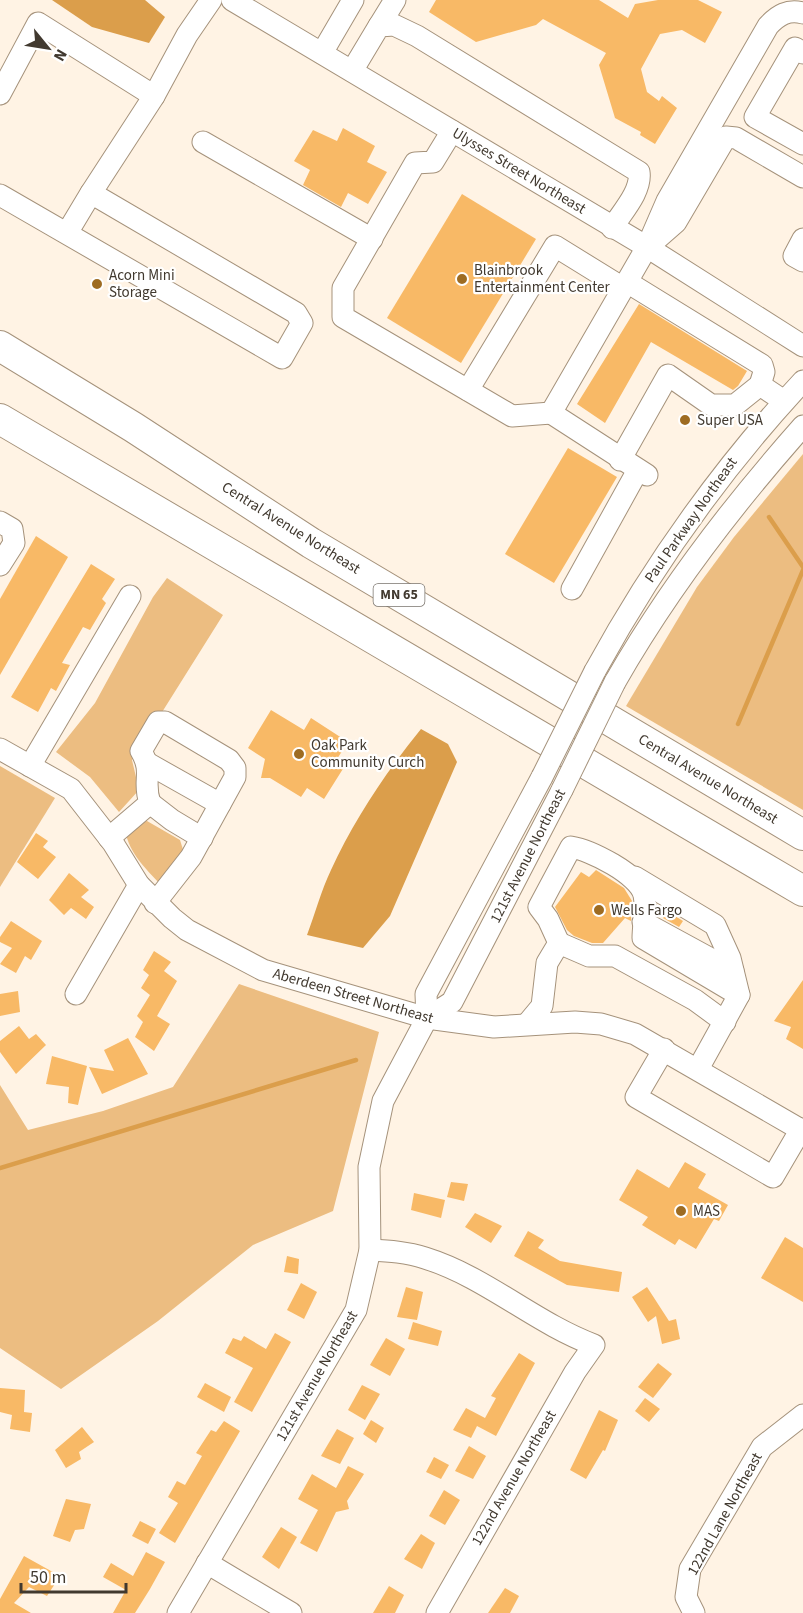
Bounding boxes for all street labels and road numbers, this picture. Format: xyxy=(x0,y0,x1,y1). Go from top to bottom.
street label: Ulysses Street Northeast xyxy=(448,123,590,219)
street label: Paul Parkway Northeast xyxy=(640,453,742,587)
street label: Central Avenue Northeast xyxy=(218,477,364,579)
road number: MN 65 xyxy=(374,584,424,606)
street label: Central Avenue Northeast xyxy=(634,729,782,829)
street label: 121st Avenue Northeast xyxy=(485,785,571,927)
street label: Aberdeen Street Northeast xyxy=(270,963,436,1029)
street label: 121st Avenue Northeast xyxy=(271,1307,363,1445)
street label: 122nd Avenue Northeast xyxy=(467,1406,561,1550)
street label: 122nd Lane Northeast xyxy=(682,1449,768,1579)

